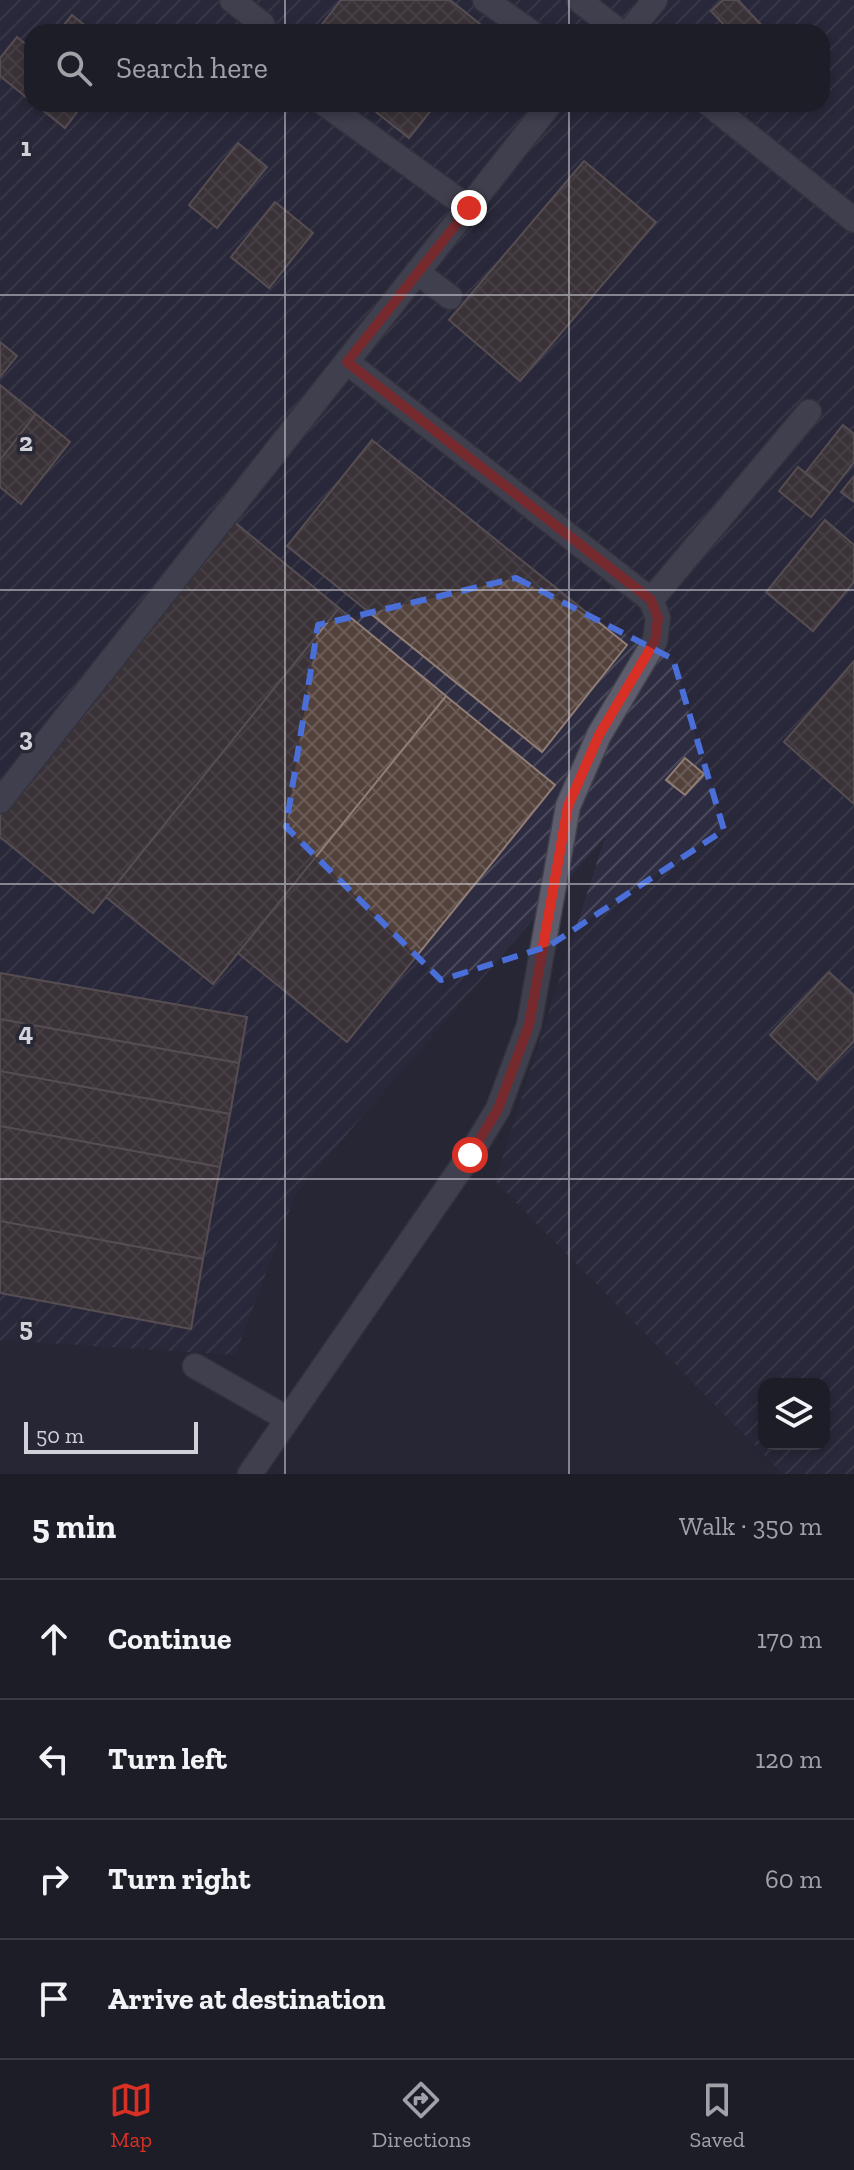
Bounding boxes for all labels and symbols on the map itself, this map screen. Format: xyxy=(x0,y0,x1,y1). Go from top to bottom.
text: 1 xyxy=(21,131,32,163)
route end xyxy=(451,190,487,226)
text: 2 xyxy=(19,426,33,458)
text: 3 xyxy=(19,721,33,753)
text: 4 xyxy=(19,1016,34,1048)
route start xyxy=(452,1137,488,1173)
text: 5 xyxy=(19,1311,33,1343)
scale bar xyxy=(24,1418,198,1454)

